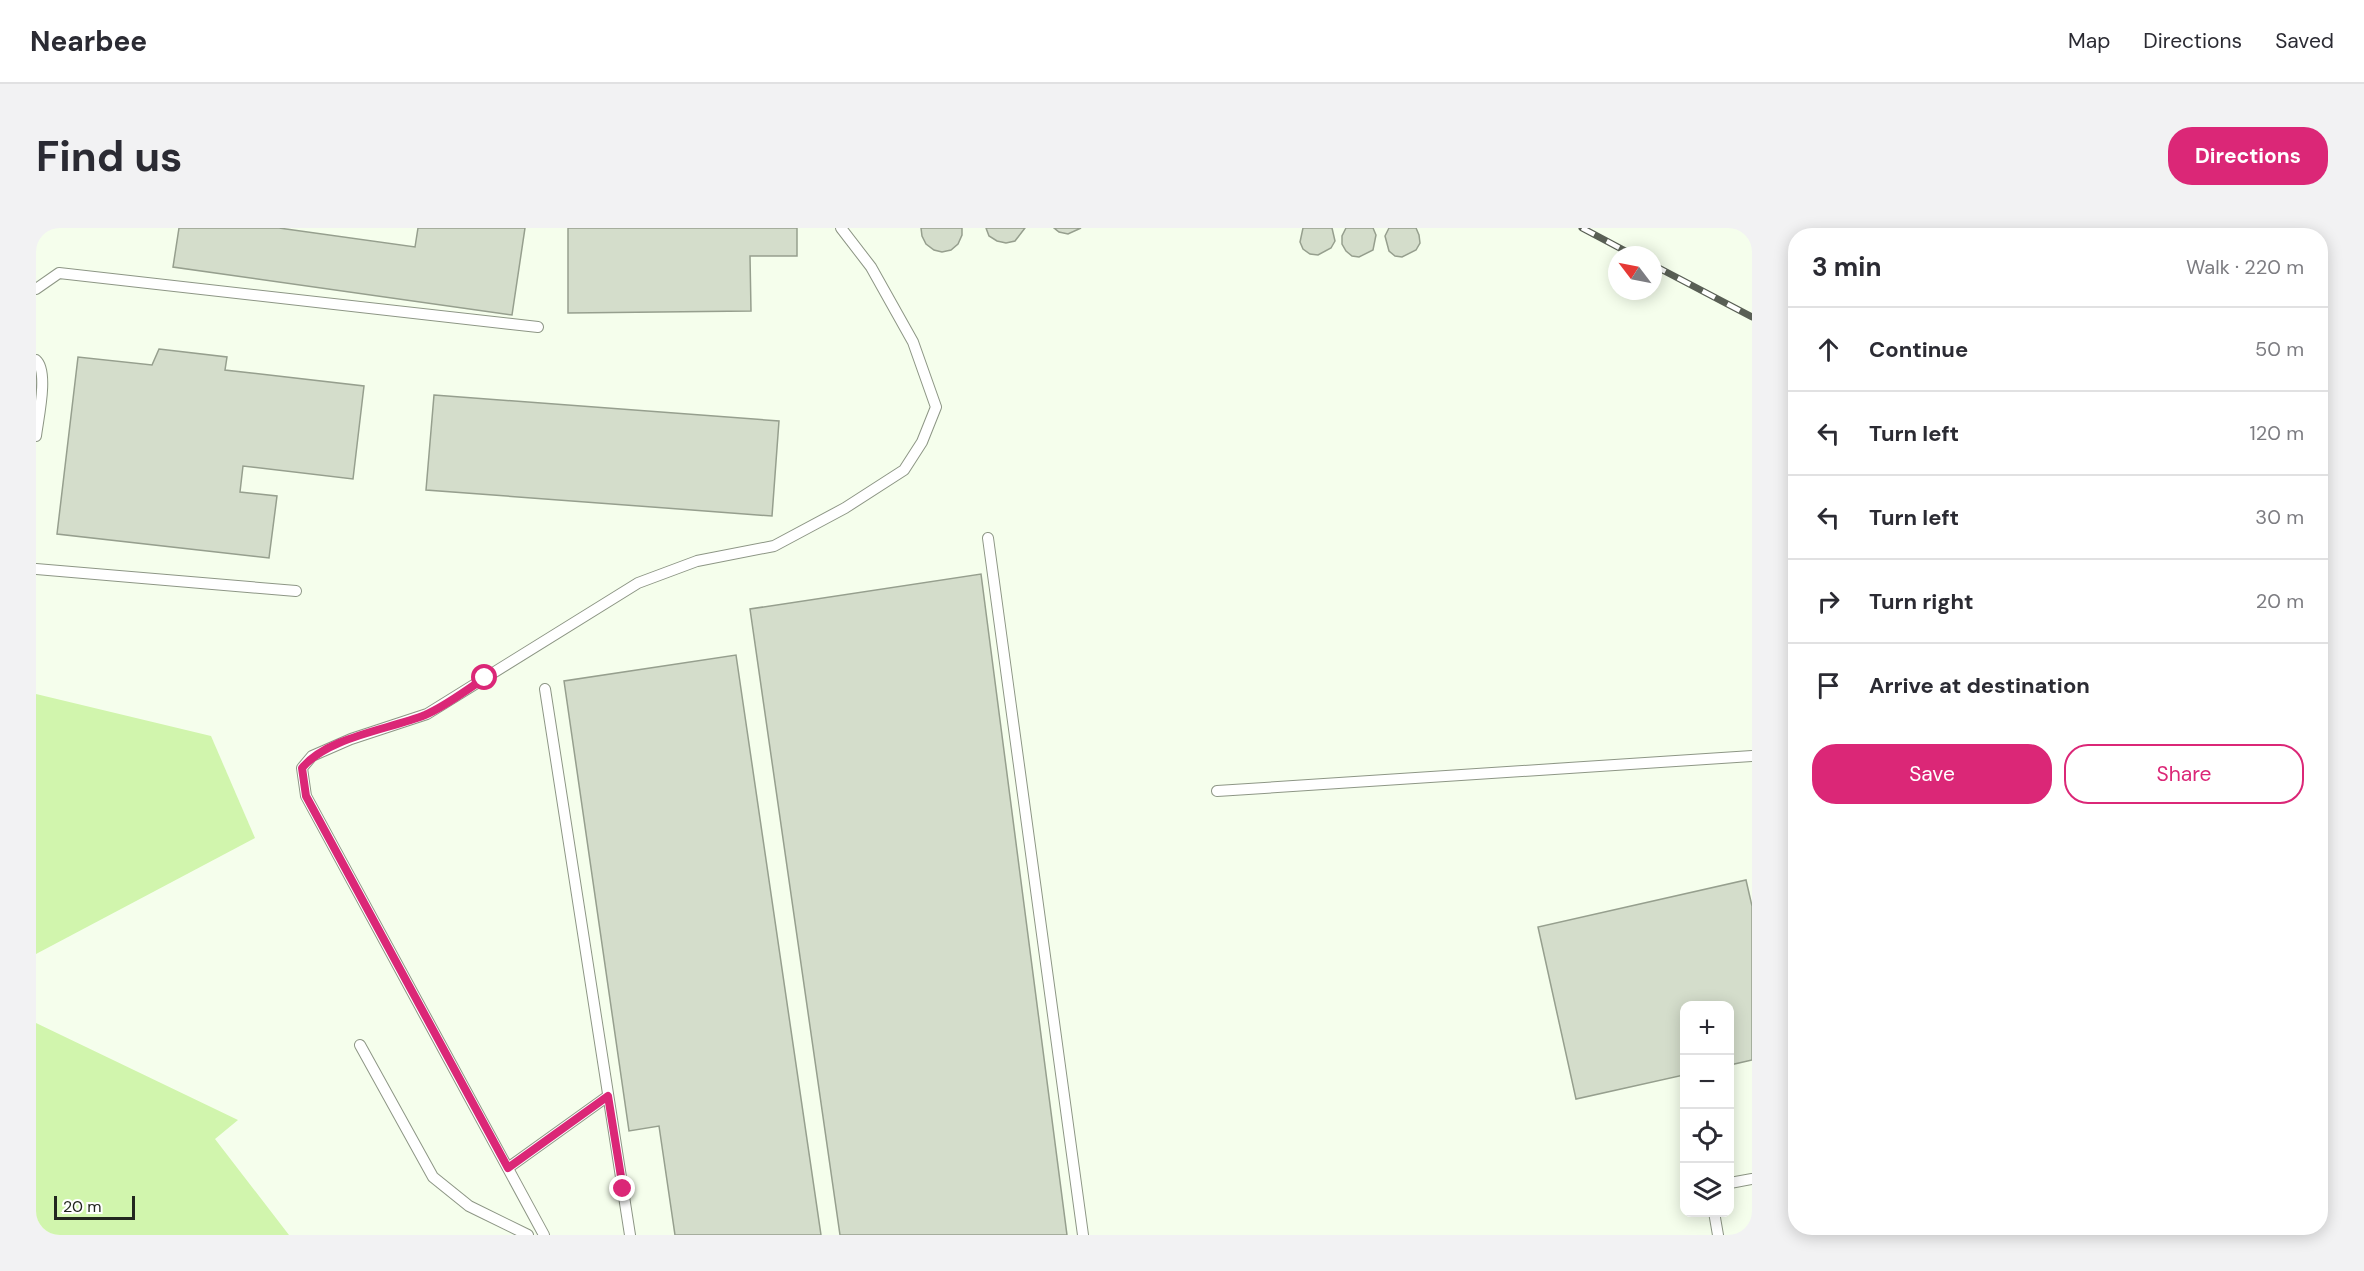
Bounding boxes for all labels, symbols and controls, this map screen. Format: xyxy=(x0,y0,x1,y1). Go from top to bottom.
text: Nearbee xyxy=(30,23,147,60)
text: Map xyxy=(2068,27,2110,55)
text: Directions xyxy=(2143,27,2242,55)
text: Saved xyxy=(2275,27,2334,55)
button: Directions xyxy=(2168,127,2328,185)
text: Find us xyxy=(36,129,182,184)
north arrow xyxy=(1608,246,1662,300)
text: 3 min xyxy=(1812,250,1881,284)
text: Walk · 220 m xyxy=(2186,254,2304,280)
icon: ahead xyxy=(1812,333,1845,366)
text: Continue xyxy=(1869,335,1968,364)
text: 50 m xyxy=(2255,336,2304,362)
icon: left xyxy=(1812,417,1845,450)
text: Turn left xyxy=(1869,419,1959,448)
text: 120 m xyxy=(2250,420,2304,446)
icon: left xyxy=(1812,501,1845,534)
text: Turn left xyxy=(1869,503,1959,532)
text: 30 m xyxy=(2255,504,2304,530)
icon: right xyxy=(1812,585,1845,618)
text: Turn right xyxy=(1869,587,1974,616)
text: 20 m xyxy=(2256,588,2304,614)
route start xyxy=(471,664,497,690)
icon: arrive xyxy=(1812,669,1845,702)
text: Arrive at destination xyxy=(1869,671,2090,700)
button: Save xyxy=(1812,744,2052,804)
button: Share xyxy=(2064,744,2304,804)
map controls xyxy=(1680,1001,1734,1217)
button: + xyxy=(1680,1001,1734,1055)
button: − xyxy=(1680,1055,1734,1109)
button: locate xyxy=(1680,1109,1734,1163)
button: layers xyxy=(1680,1163,1734,1217)
route end xyxy=(609,1175,635,1201)
scale bar xyxy=(54,1193,135,1220)
text: 20 m xyxy=(63,1196,102,1217)

